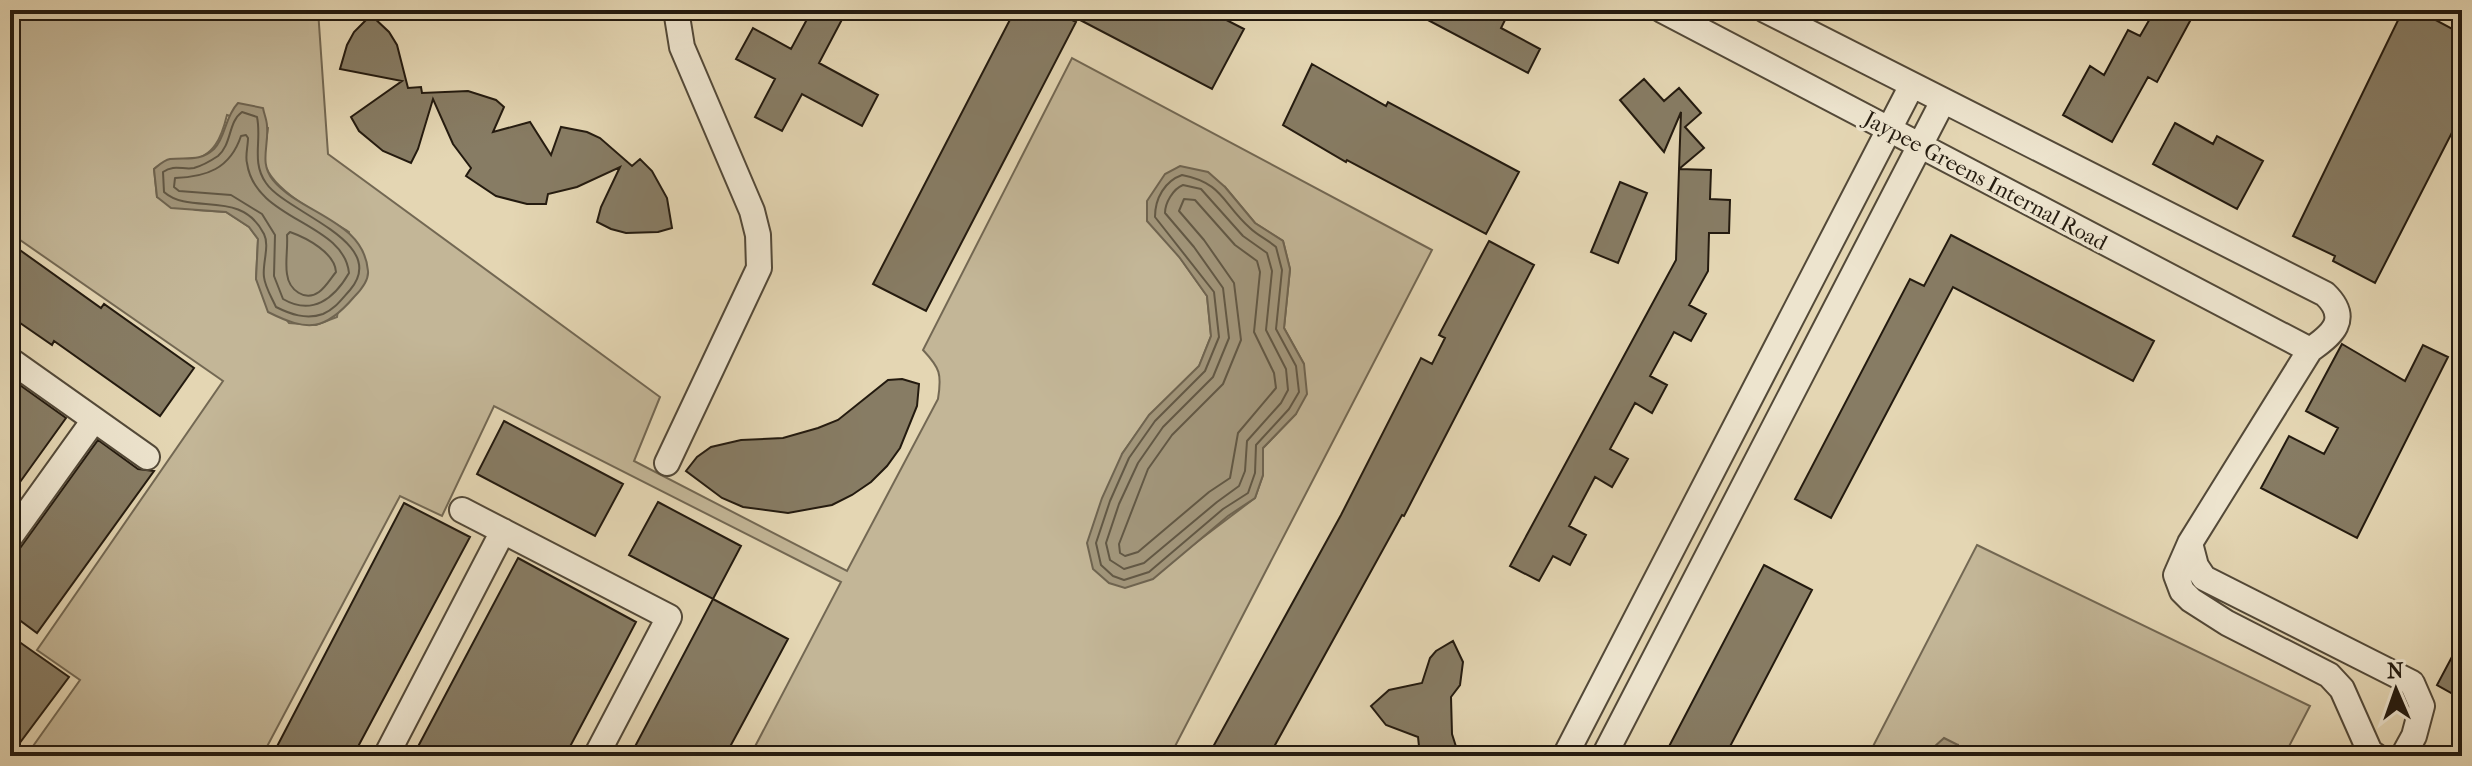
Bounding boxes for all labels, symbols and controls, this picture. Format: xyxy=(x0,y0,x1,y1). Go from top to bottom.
street label: Jaypee Greens Internal Road xyxy=(1858,105,2113,257)
north arrow xyxy=(2356,650,2436,730)
text: N xyxy=(2387,658,2404,684)

